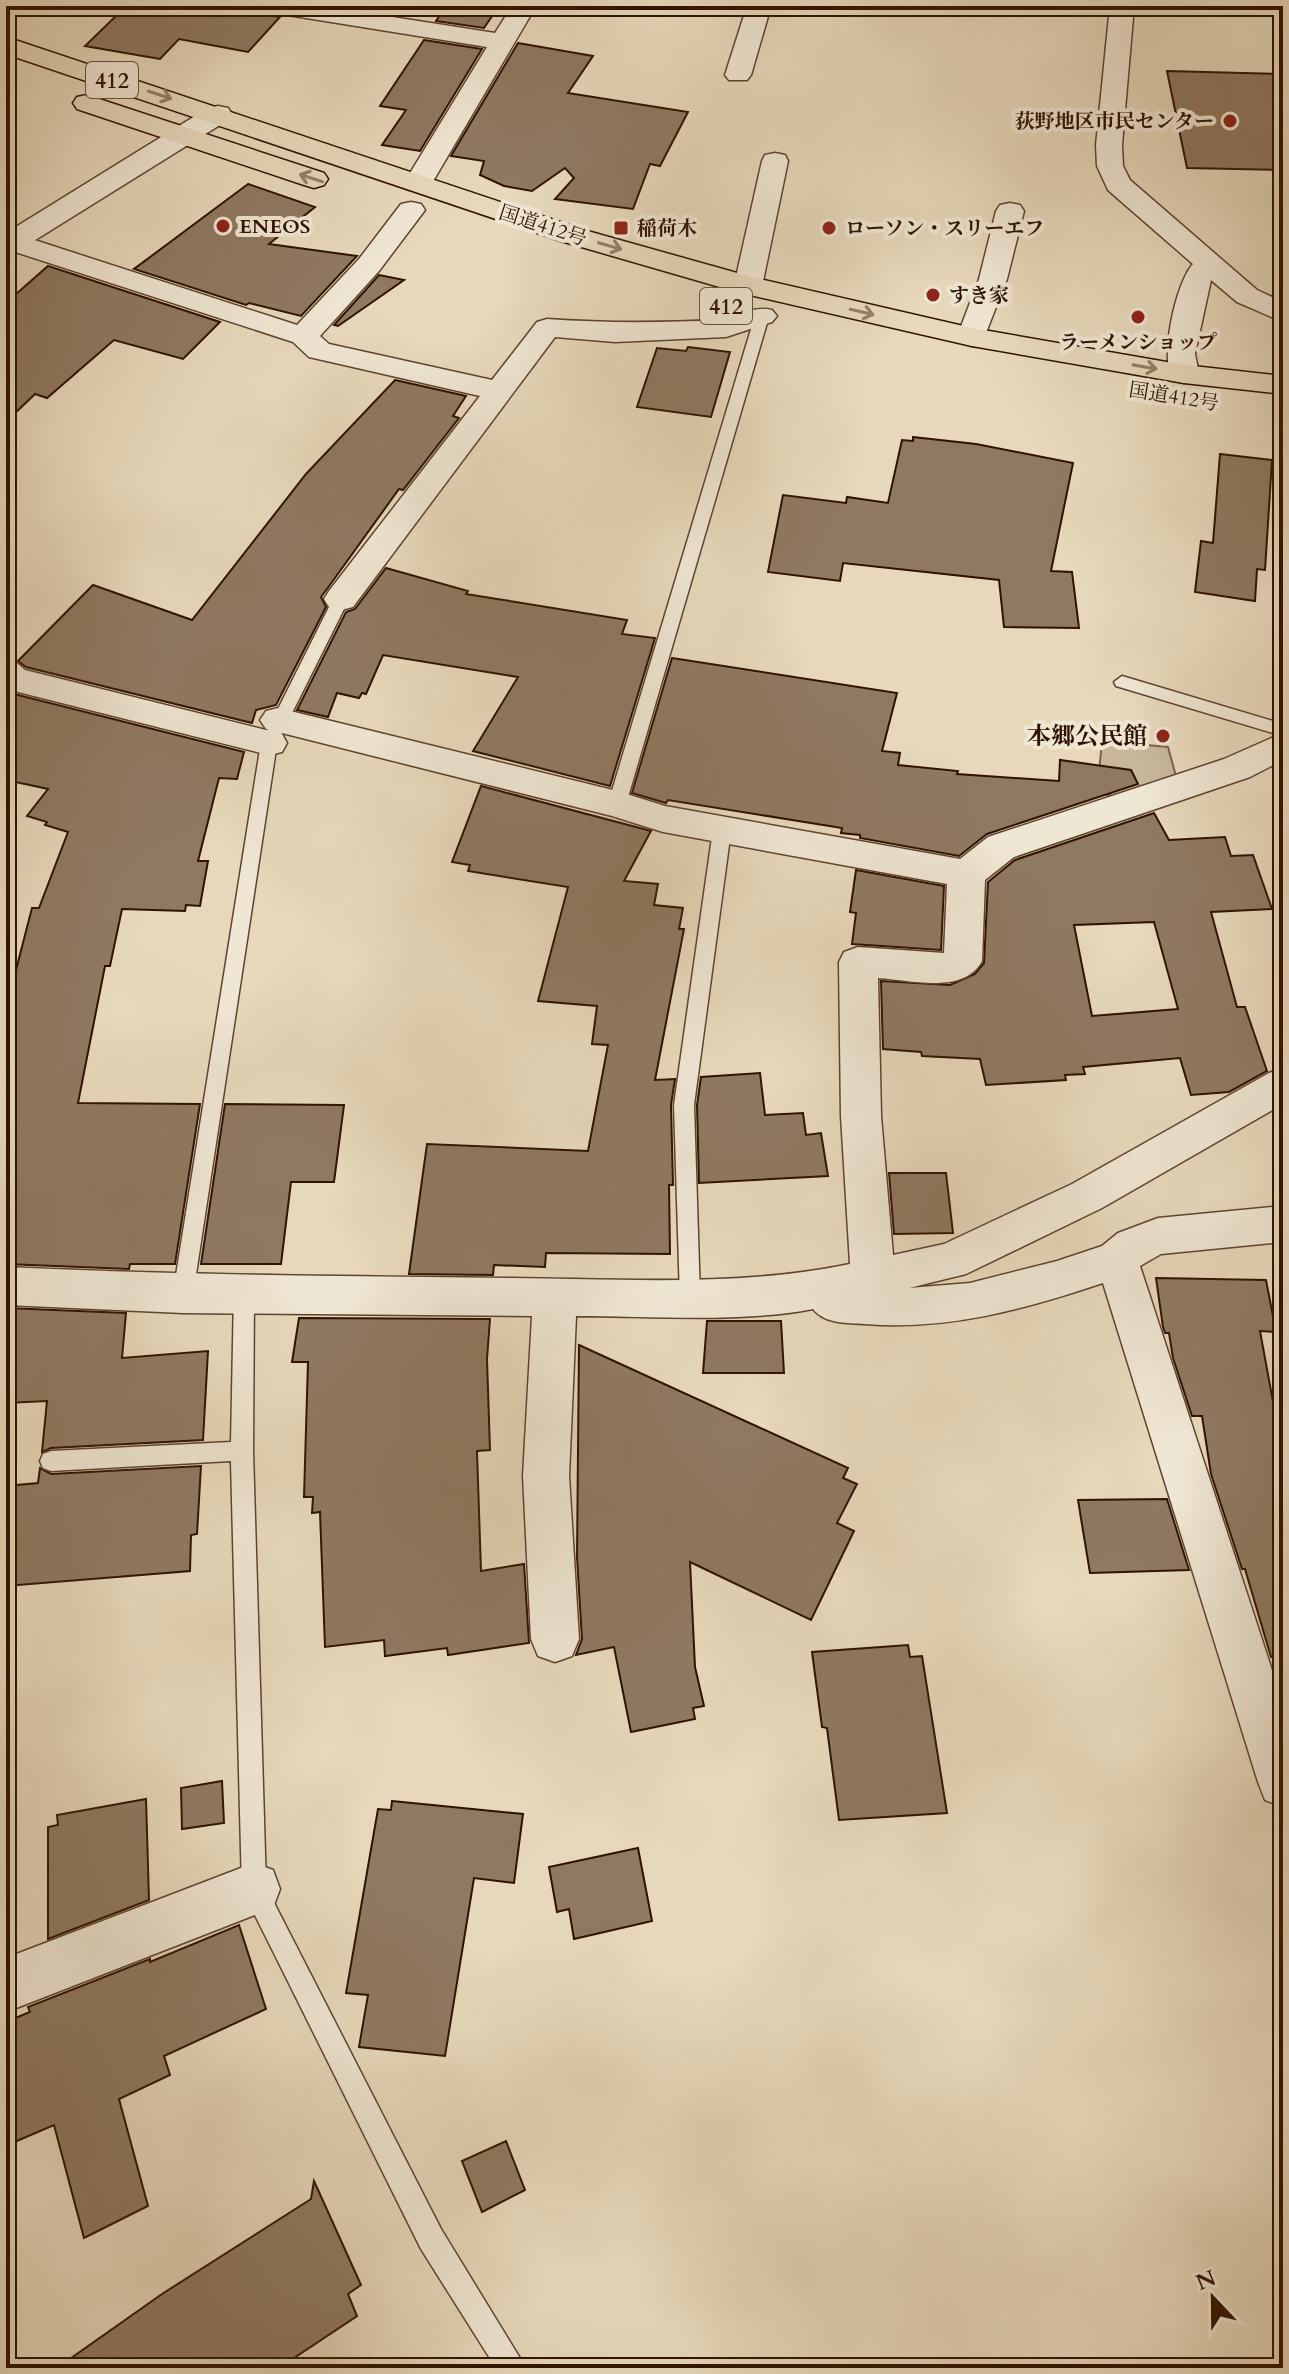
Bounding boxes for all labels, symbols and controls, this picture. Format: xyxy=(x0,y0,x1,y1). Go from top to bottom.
road number: 412 xyxy=(86,62,138,98)
one-way arrow xyxy=(147,89,172,104)
place label: 荻野地区市民センター xyxy=(1015,108,1214,135)
marker: 荻野地区市民センター xyxy=(1221,112,1239,130)
one-way arrow xyxy=(299,169,324,184)
street label: 国道412号 xyxy=(496,199,590,252)
place label: ENEOS xyxy=(239,213,310,240)
place label: 稲荷木 xyxy=(637,215,697,242)
place label: ローソン・スリーエフ xyxy=(845,215,1044,242)
marker: ENEOS xyxy=(214,217,232,235)
marker: 稲荷木 xyxy=(612,219,630,237)
marker: ローソン・スリーエフ xyxy=(820,219,838,237)
one-way arrow xyxy=(597,239,623,254)
place label: すき家 xyxy=(949,282,1009,309)
marker: すき家 xyxy=(924,286,942,304)
road number: 412 xyxy=(700,288,752,324)
one-way arrow xyxy=(849,305,874,320)
marker: ラーメンショップ xyxy=(1129,308,1147,326)
place label: ラーメンショップ xyxy=(1059,329,1217,356)
one-way arrow xyxy=(1131,360,1157,375)
street label: 国道412号 xyxy=(1127,376,1221,417)
place label: 本郷公民館 xyxy=(1027,720,1147,753)
marker: 本郷公民館 xyxy=(1154,727,1172,745)
north arrow xyxy=(1173,2258,1253,2338)
text: N xyxy=(1191,2263,1220,2298)

